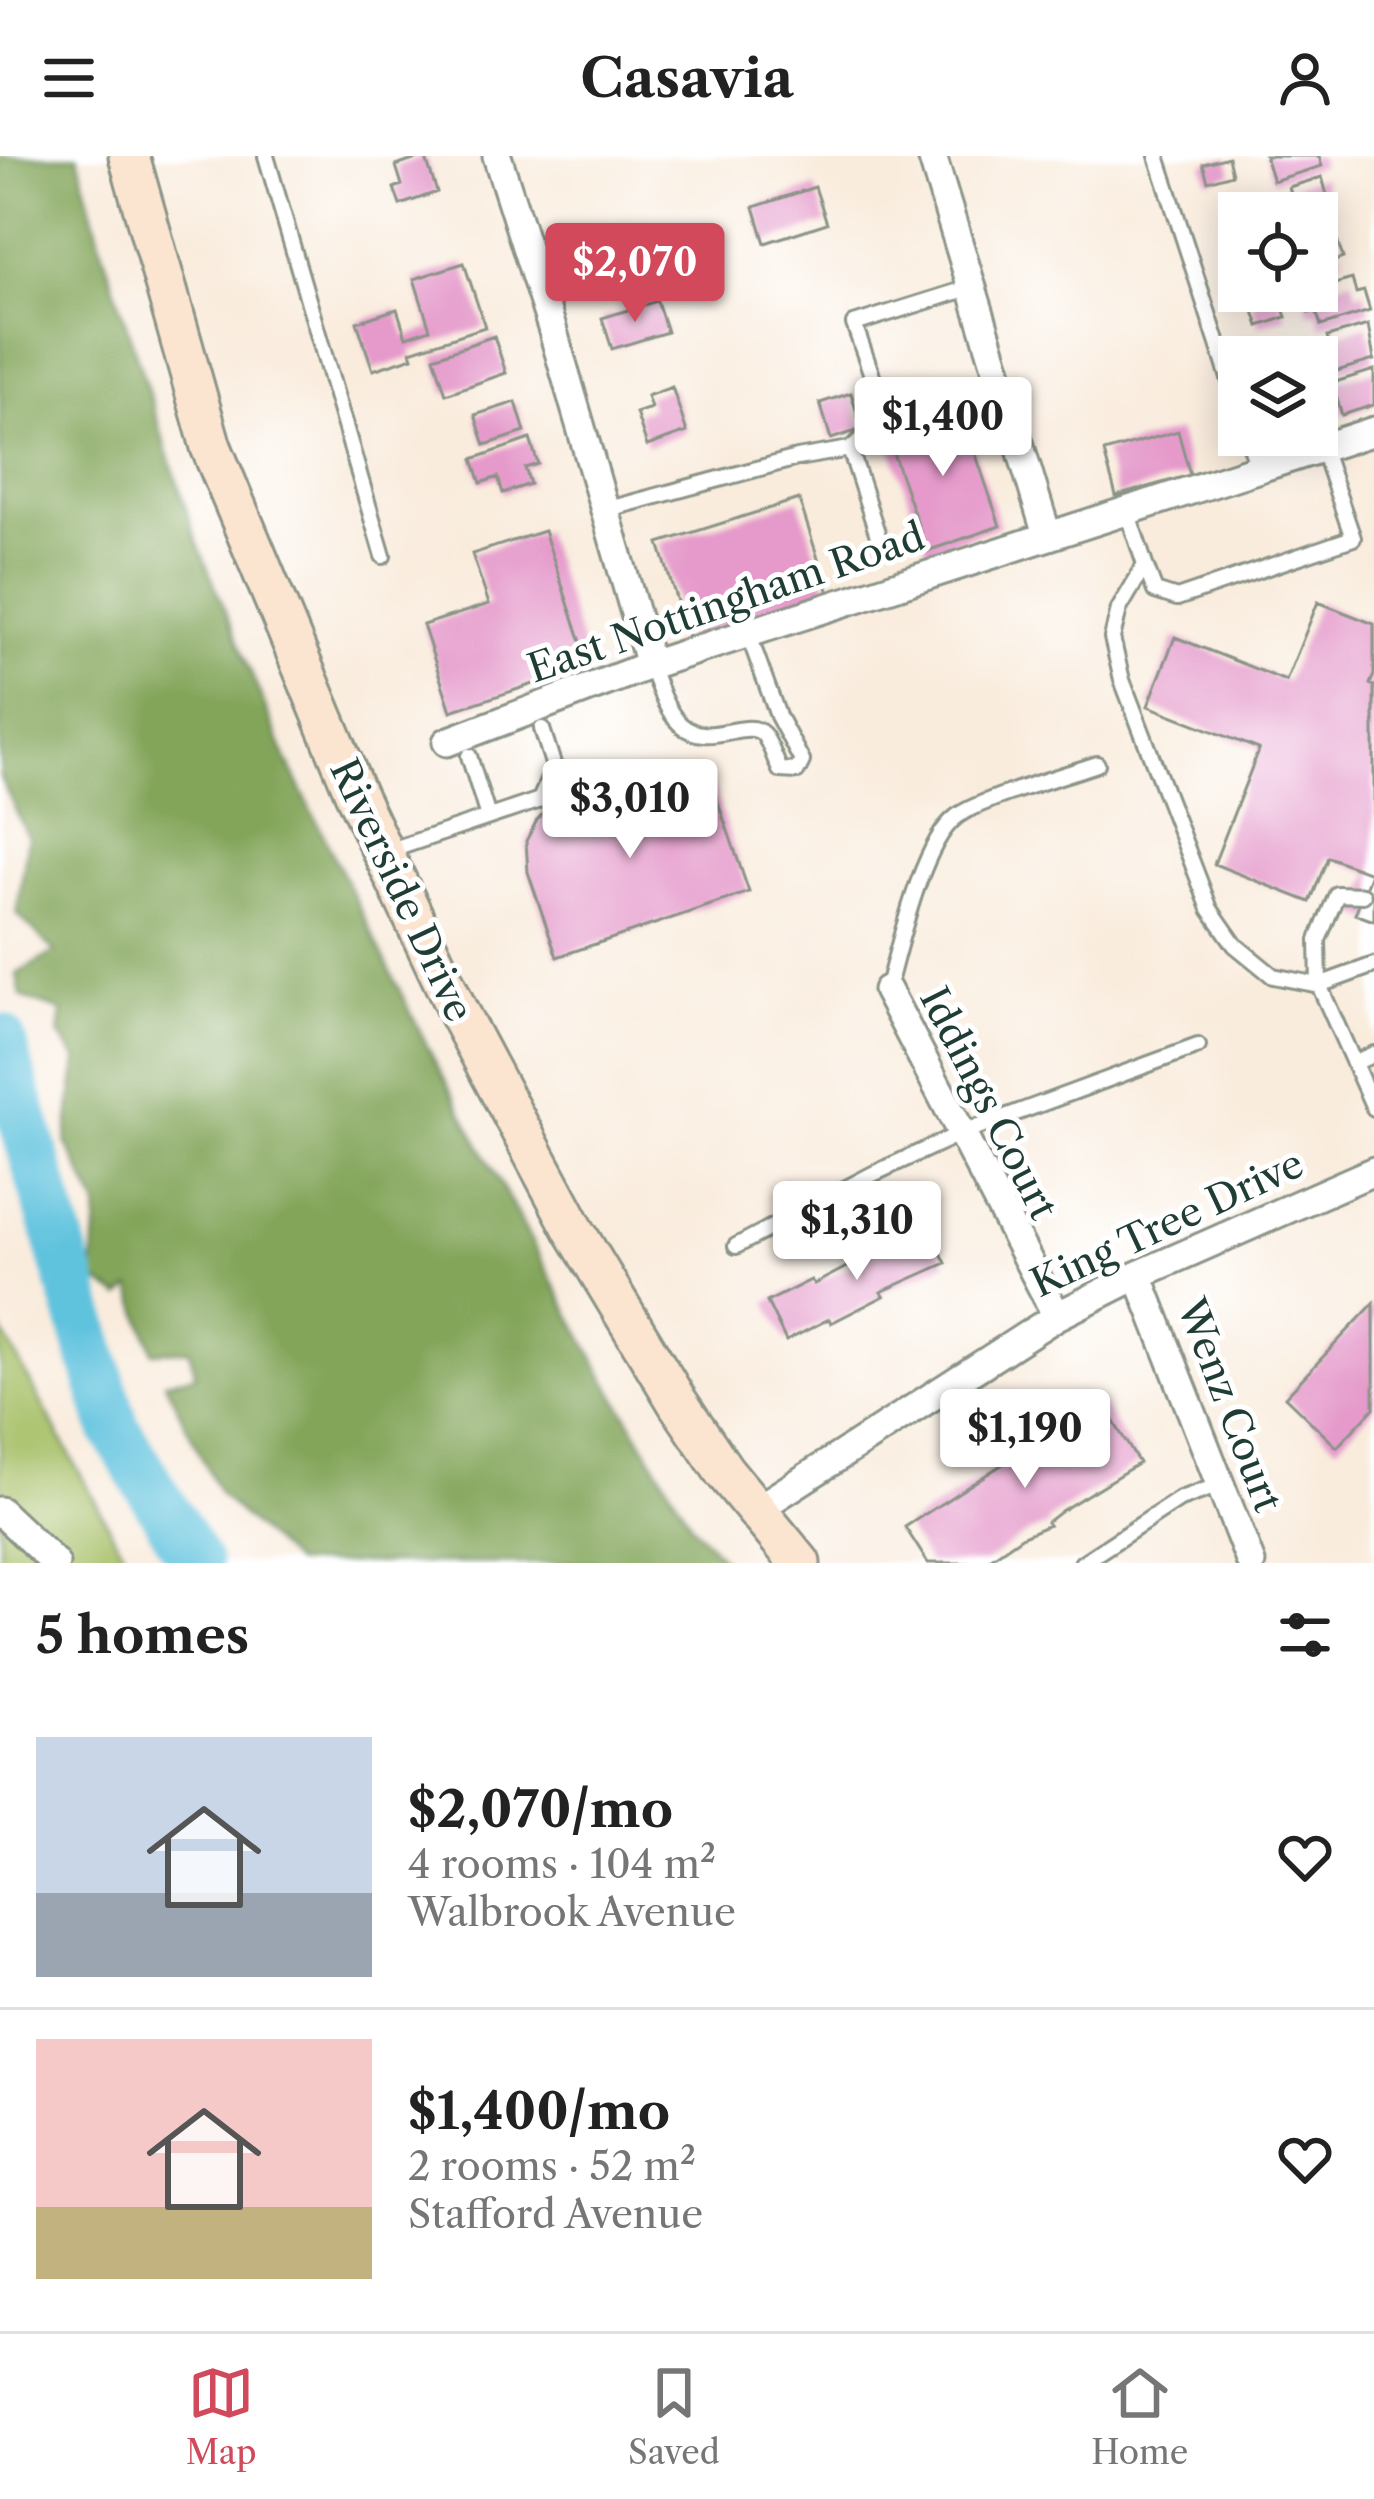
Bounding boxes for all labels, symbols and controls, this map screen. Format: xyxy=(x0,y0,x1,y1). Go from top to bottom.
icon: menu xyxy=(36,45,102,111)
text: Casavia xyxy=(580,45,794,111)
icon: person xyxy=(1272,45,1338,111)
map controls xyxy=(1218,192,1338,456)
button: locate xyxy=(1218,192,1338,312)
pin: $2,070 xyxy=(537,223,733,325)
text: $2,070 xyxy=(572,238,698,286)
button: layers xyxy=(1218,336,1338,456)
pin: $1,400 xyxy=(845,377,1041,479)
text: $1,400 xyxy=(882,392,1004,440)
street label: East Nottingham Road xyxy=(521,512,931,692)
street label: Riverside Drive xyxy=(320,751,484,1029)
pin: $3,010 xyxy=(532,759,728,861)
text: $3,010 xyxy=(570,774,690,822)
street label: Iddings Court xyxy=(910,979,1068,1227)
street label: King Tree Drive xyxy=(1023,1139,1311,1307)
pin: $1,310 xyxy=(759,1181,955,1283)
text: $1,310 xyxy=(800,1196,914,1244)
street label: Wenz Court xyxy=(1167,1291,1293,1519)
pin: $1,190 xyxy=(927,1389,1123,1491)
text: $1,190 xyxy=(967,1404,1083,1452)
icon: filters xyxy=(1272,1602,1338,1668)
text: 5 homes xyxy=(36,1604,249,1666)
text: $2,070/mo xyxy=(408,1778,673,1840)
icon: home xyxy=(132,1785,276,1929)
icon: heart xyxy=(1272,1824,1338,1890)
text: 4 rooms · 104 m² xyxy=(408,1840,716,1888)
text: Walbrook Avenue xyxy=(408,1888,736,1936)
text: $1,400/mo xyxy=(408,2080,670,2142)
icon: home xyxy=(132,2087,276,2231)
icon: heart xyxy=(1272,2126,1338,2192)
text: 2 rooms · 52 m² xyxy=(408,2142,696,2190)
text: Stafford Avenue xyxy=(408,2190,703,2238)
tab: Map xyxy=(186,2360,257,2473)
tab: Saved xyxy=(628,2360,720,2473)
tab: Home xyxy=(1091,2360,1188,2473)

